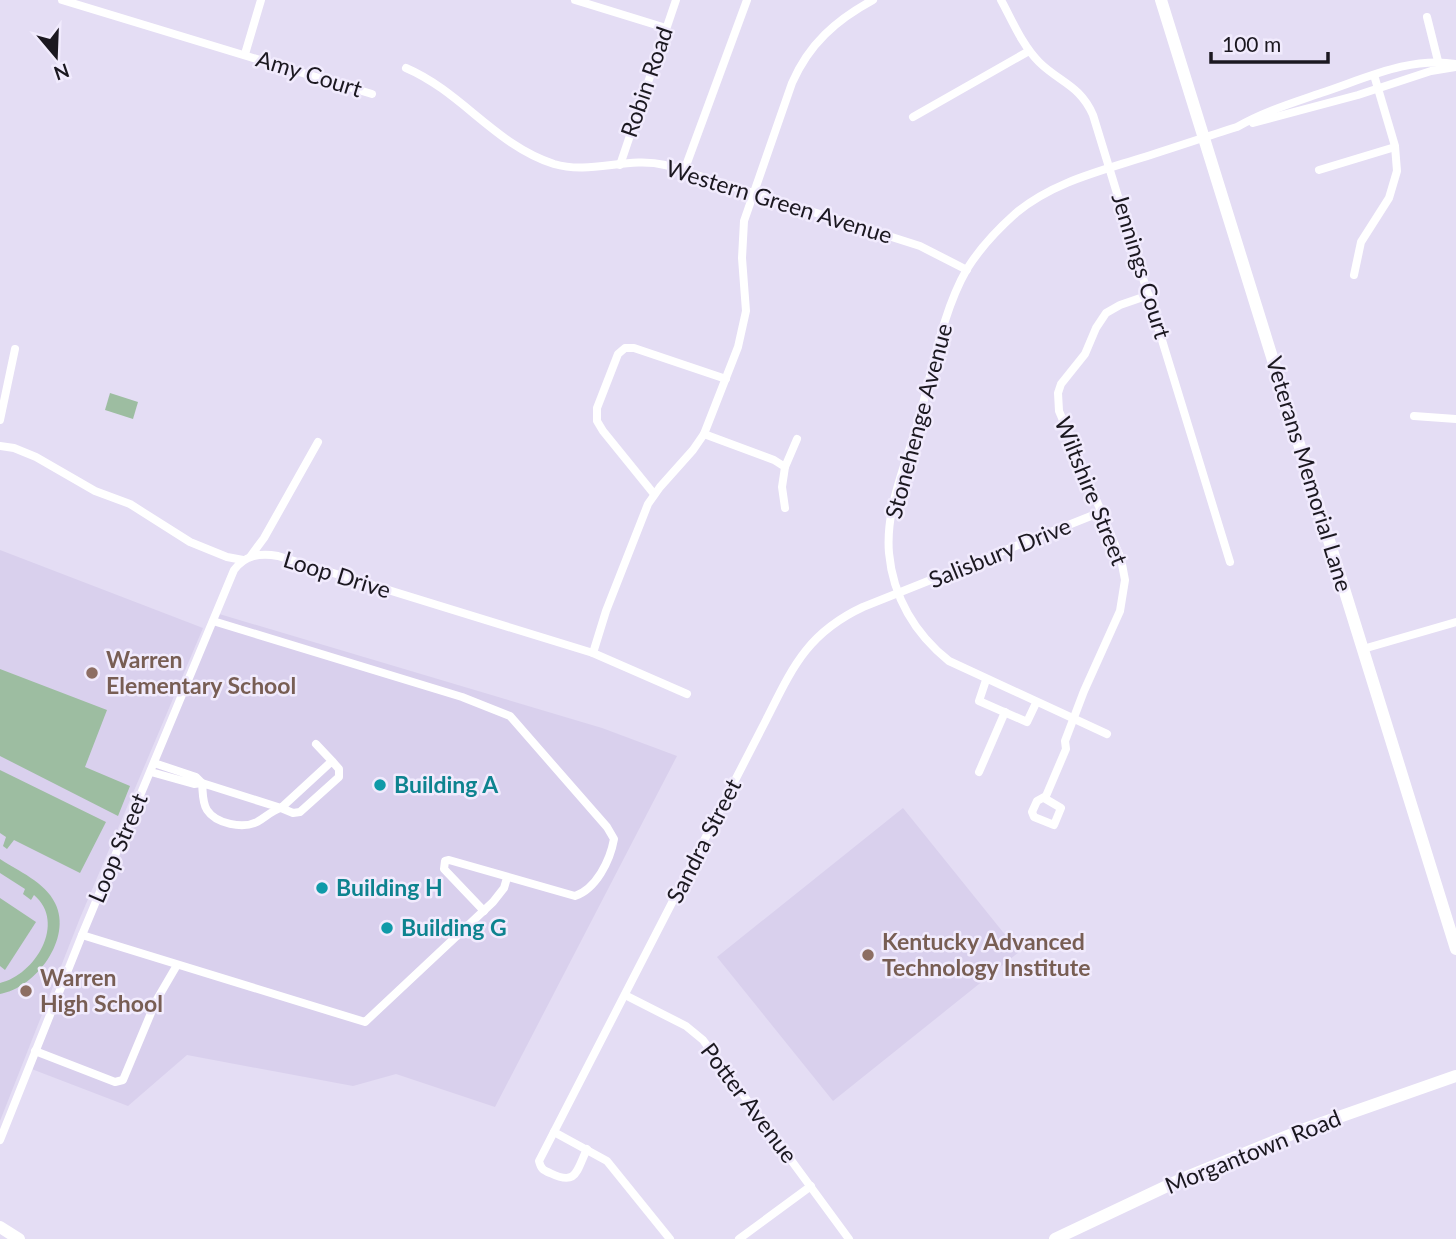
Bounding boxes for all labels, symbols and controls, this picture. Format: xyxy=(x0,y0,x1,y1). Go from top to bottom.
north arrow xyxy=(21,21,91,91)
scale bar xyxy=(1211,21,1328,65)
street label: Robin Road xyxy=(614,23,678,141)
text: 100 m xyxy=(1222,31,1281,56)
street label: Amy Court xyxy=(253,44,366,103)
text: N xyxy=(51,59,72,86)
street label: Western Green Avenue xyxy=(663,153,896,249)
street label: Jennings Court xyxy=(1107,189,1178,343)
street label: Stonehenge Avenue xyxy=(878,320,958,522)
street label: Veterans Memorial Lane xyxy=(1261,353,1359,595)
street label: Wiltshire Street xyxy=(1049,412,1135,570)
street label: Salisbury Drive xyxy=(924,511,1075,593)
street label: Loop Drive xyxy=(280,544,394,604)
place label: Warren Elementary School xyxy=(106,645,296,699)
marker: Warren Elementary School xyxy=(84,665,100,681)
place label: Building A xyxy=(394,770,499,798)
street label: Sandra Street xyxy=(660,773,747,907)
marker: Building A xyxy=(372,777,388,793)
street label: Loop Street xyxy=(81,788,153,907)
place label: Building H xyxy=(336,873,443,901)
marker: Building H xyxy=(314,880,330,896)
place label: Building G xyxy=(401,913,507,941)
marker: Building G xyxy=(379,920,395,936)
place label: Kentucky Advanced Technology Institute xyxy=(882,927,1090,981)
marker: Kentucky Advanced Technology Institute xyxy=(860,947,876,963)
place label: Warren High School xyxy=(40,963,163,1017)
marker: Warren High School xyxy=(18,983,34,999)
street label: Potter Avenue xyxy=(696,1037,804,1168)
street label: Morgantown Road xyxy=(1161,1103,1345,1199)

